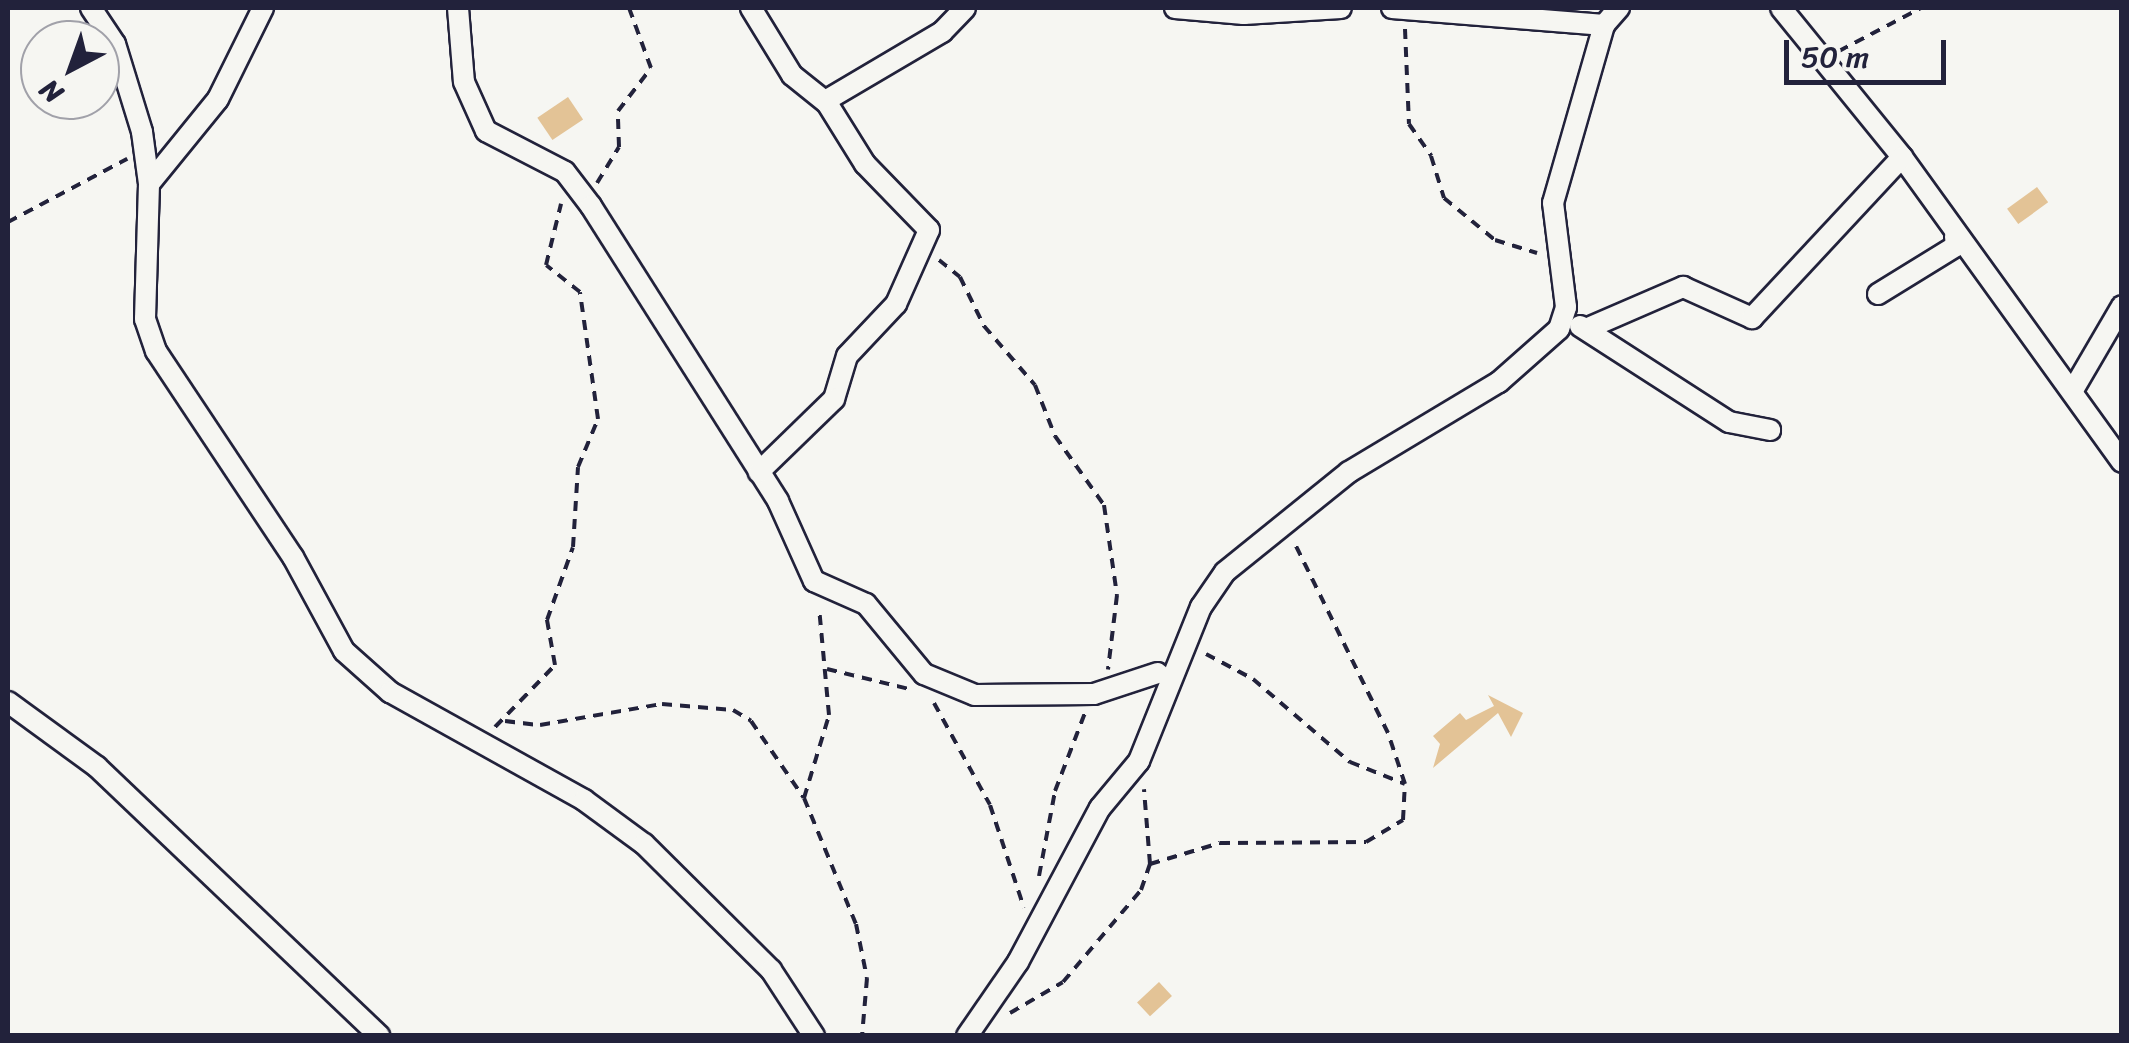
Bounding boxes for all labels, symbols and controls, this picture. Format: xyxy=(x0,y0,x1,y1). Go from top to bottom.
north arrow xyxy=(20,20,120,120)
scale bar xyxy=(1789,20,1952,82)
text: 50 m xyxy=(1801,30,1869,84)
text: N xyxy=(28,67,75,116)

